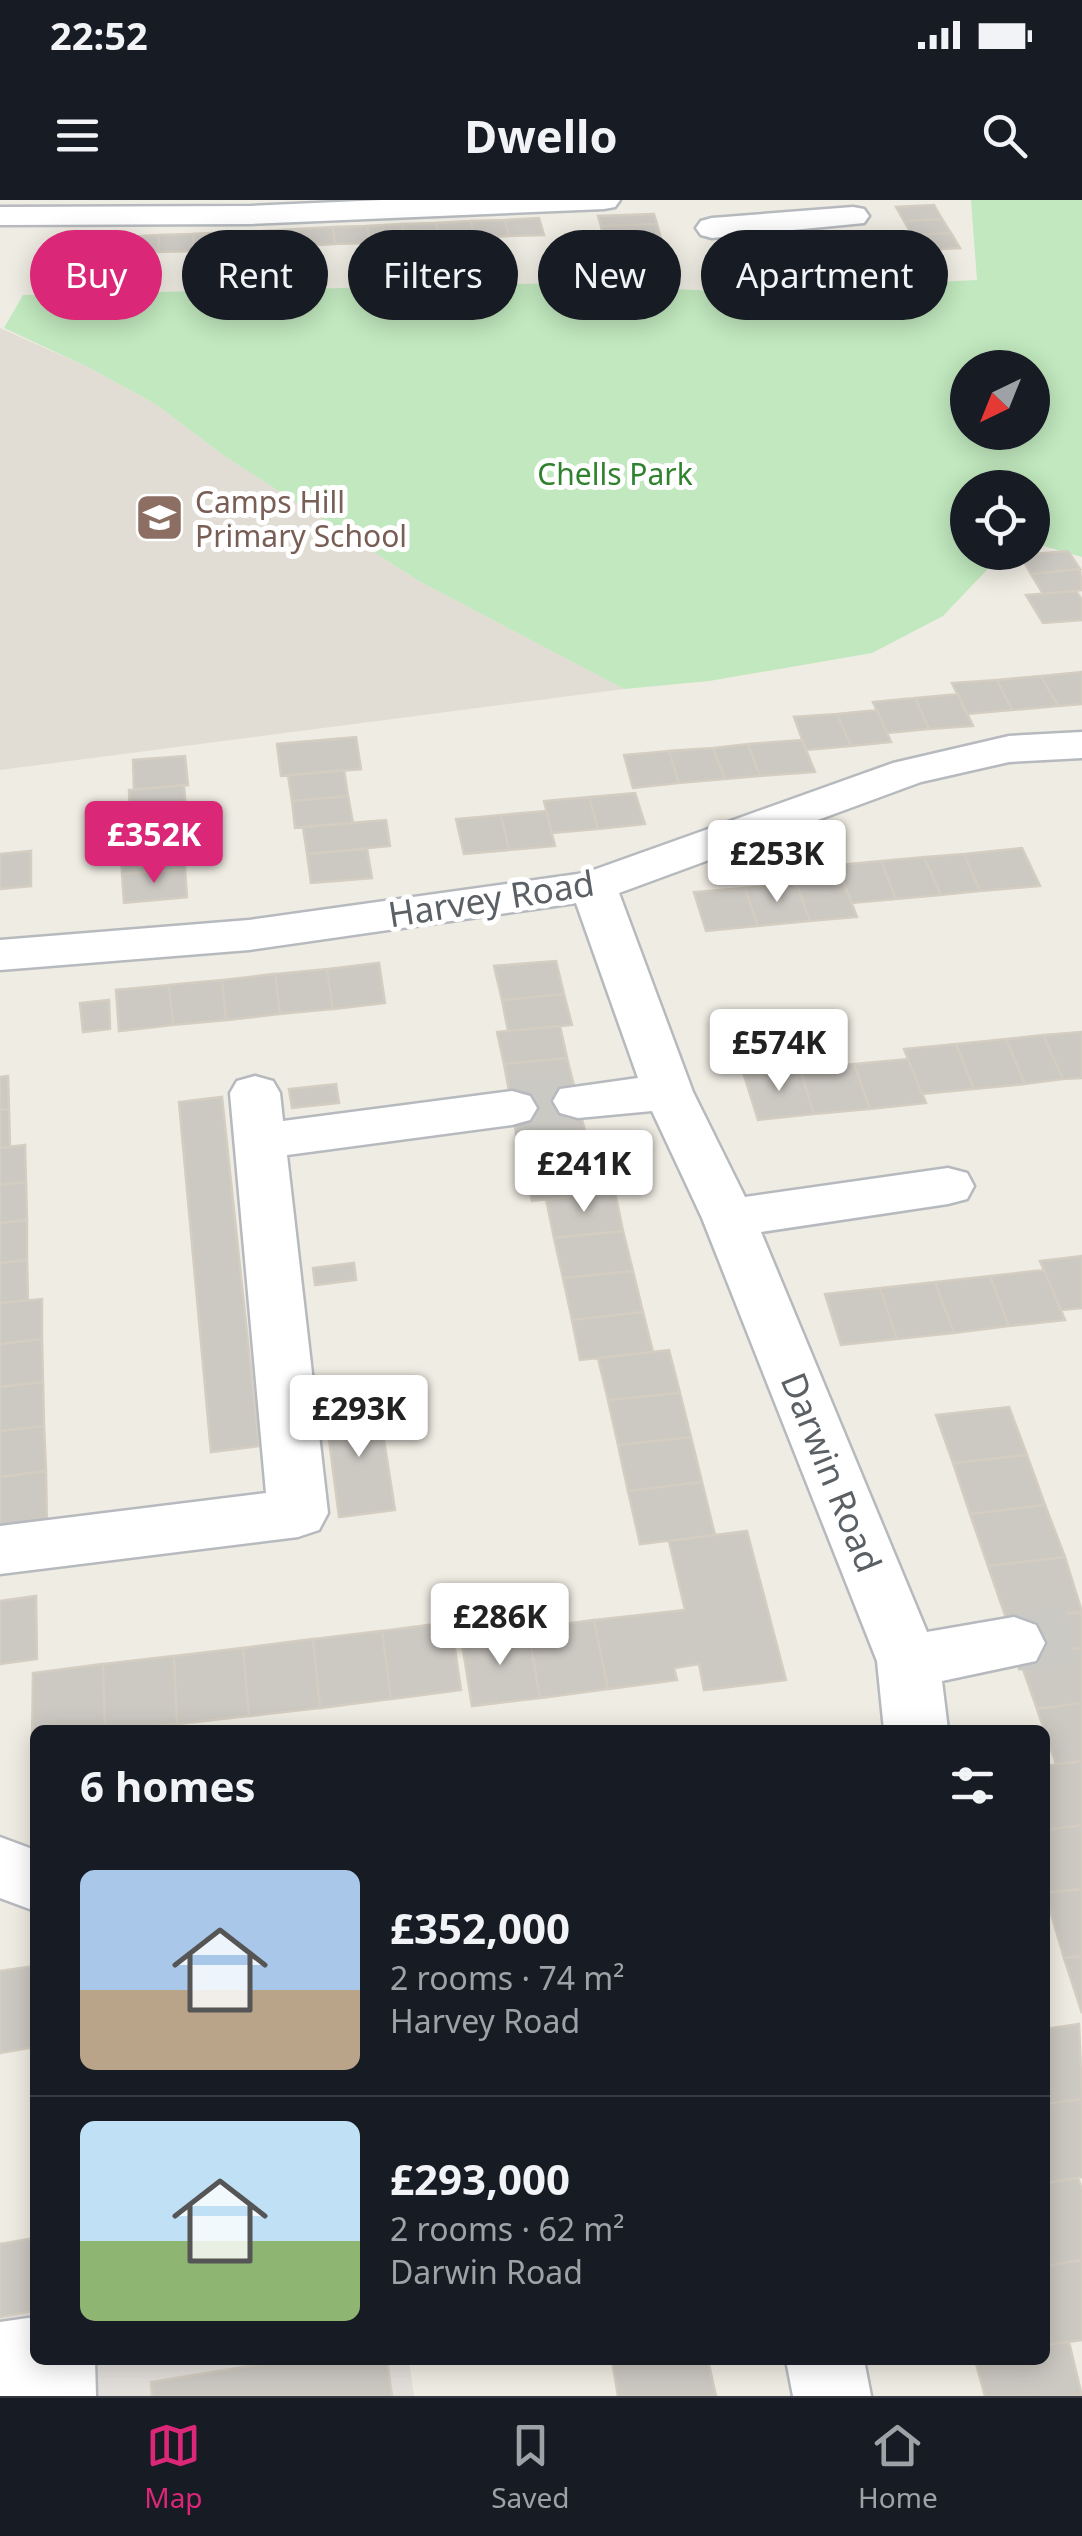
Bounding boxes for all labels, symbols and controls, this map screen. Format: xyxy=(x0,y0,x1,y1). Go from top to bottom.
text: 22:52 xyxy=(50,9,148,61)
text: Dwello xyxy=(464,105,618,166)
icon: menu xyxy=(50,108,105,163)
icon: search xyxy=(977,108,1032,163)
chip: Buy xyxy=(30,230,162,320)
chip: Rent xyxy=(182,230,328,320)
chip: Filters xyxy=(348,230,518,320)
chip: New xyxy=(538,230,681,320)
chip: Apartment xyxy=(701,230,948,320)
north arrow xyxy=(950,350,1050,450)
map controls xyxy=(950,350,1050,570)
park label: Chells Park xyxy=(537,453,693,494)
button: locate xyxy=(950,470,1050,570)
place label: Camps Hill Primary School xyxy=(195,481,407,556)
school or university icon: Camps Hill Primary School xyxy=(134,492,186,544)
pin: £352K xyxy=(84,801,224,886)
text: £352K xyxy=(107,812,201,855)
pin: £253K xyxy=(707,820,847,905)
text: £253K xyxy=(730,831,824,874)
street label: Harvey Road xyxy=(385,859,597,937)
pin: £574K xyxy=(709,1009,849,1094)
text: £574K xyxy=(732,1020,826,1063)
pin: £241K xyxy=(514,1130,654,1215)
text: £241K xyxy=(537,1141,631,1184)
street label: Darwin Road xyxy=(771,1365,893,1579)
pin: £293K xyxy=(289,1375,429,1460)
text: £293K xyxy=(312,1386,406,1429)
pin: £286K xyxy=(430,1583,570,1668)
text: £286K xyxy=(453,1594,547,1637)
text: 6 homes xyxy=(80,1757,256,1814)
icon: filters xyxy=(945,1758,1000,1813)
text: £352,000 xyxy=(390,1899,570,1956)
icon: home xyxy=(160,1910,280,2030)
text: 2 rooms · 74 m² xyxy=(390,1956,624,1999)
text: Harvey Road xyxy=(390,1999,580,2042)
text: £293,000 xyxy=(390,2150,570,2207)
icon: home xyxy=(160,2161,280,2281)
text: 2 rooms · 62 m² xyxy=(390,2207,624,2250)
text: Darwin Road xyxy=(390,2250,583,2293)
tab: Map xyxy=(144,2418,203,2516)
tab: Saved xyxy=(491,2418,569,2516)
tab: Home xyxy=(858,2418,938,2516)

